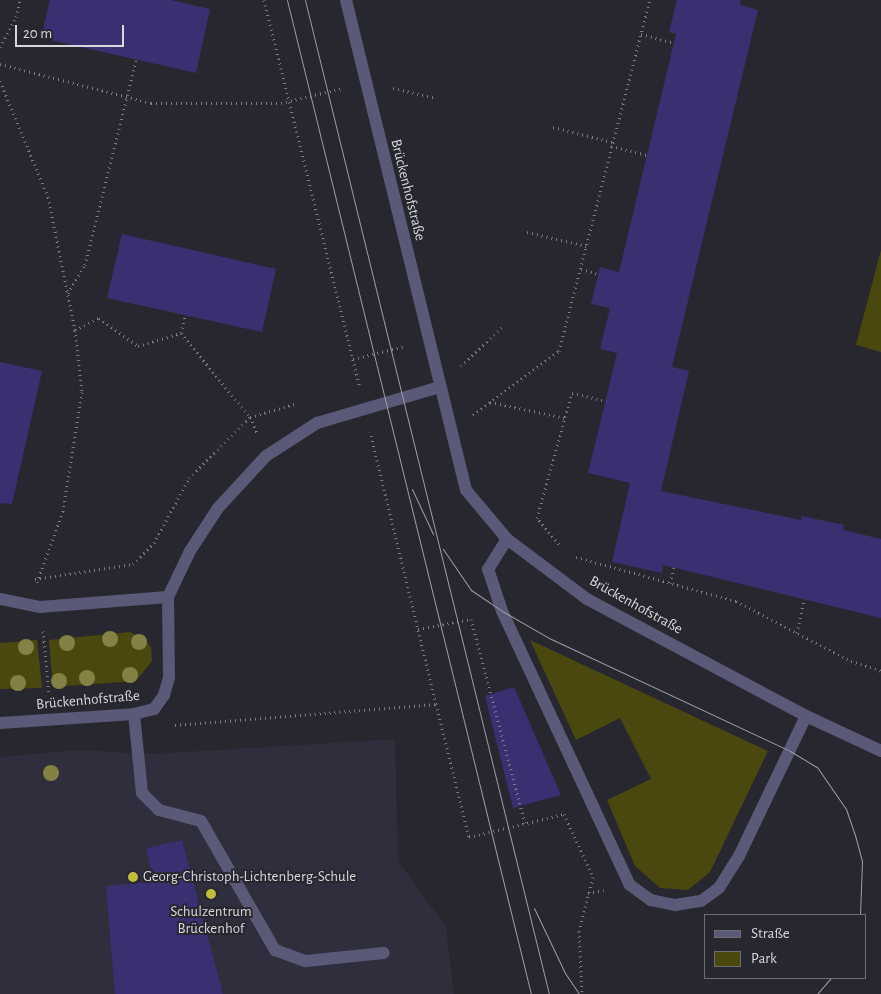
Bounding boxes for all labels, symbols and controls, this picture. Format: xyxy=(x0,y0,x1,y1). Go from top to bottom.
scale bar xyxy=(18,15,126,47)
text: 20 m xyxy=(23,26,52,41)
street label: Brückenhofstraße xyxy=(387,137,429,243)
street label: Brückenhofstraße xyxy=(586,572,686,638)
street label: Brückenhofstraße xyxy=(35,687,141,713)
place label: Georg-Christoph-Lichtenberg-Schule xyxy=(143,868,356,886)
marker: Georg-Christoph-Lichtenberg-Schule xyxy=(127,871,139,883)
marker: Schulzentrum Brückenhof xyxy=(205,888,217,900)
place label: Schulzentrum Brückenhof xyxy=(170,902,252,937)
legend xyxy=(704,914,866,979)
text: Straße xyxy=(751,926,790,941)
text: Park xyxy=(751,951,777,966)

